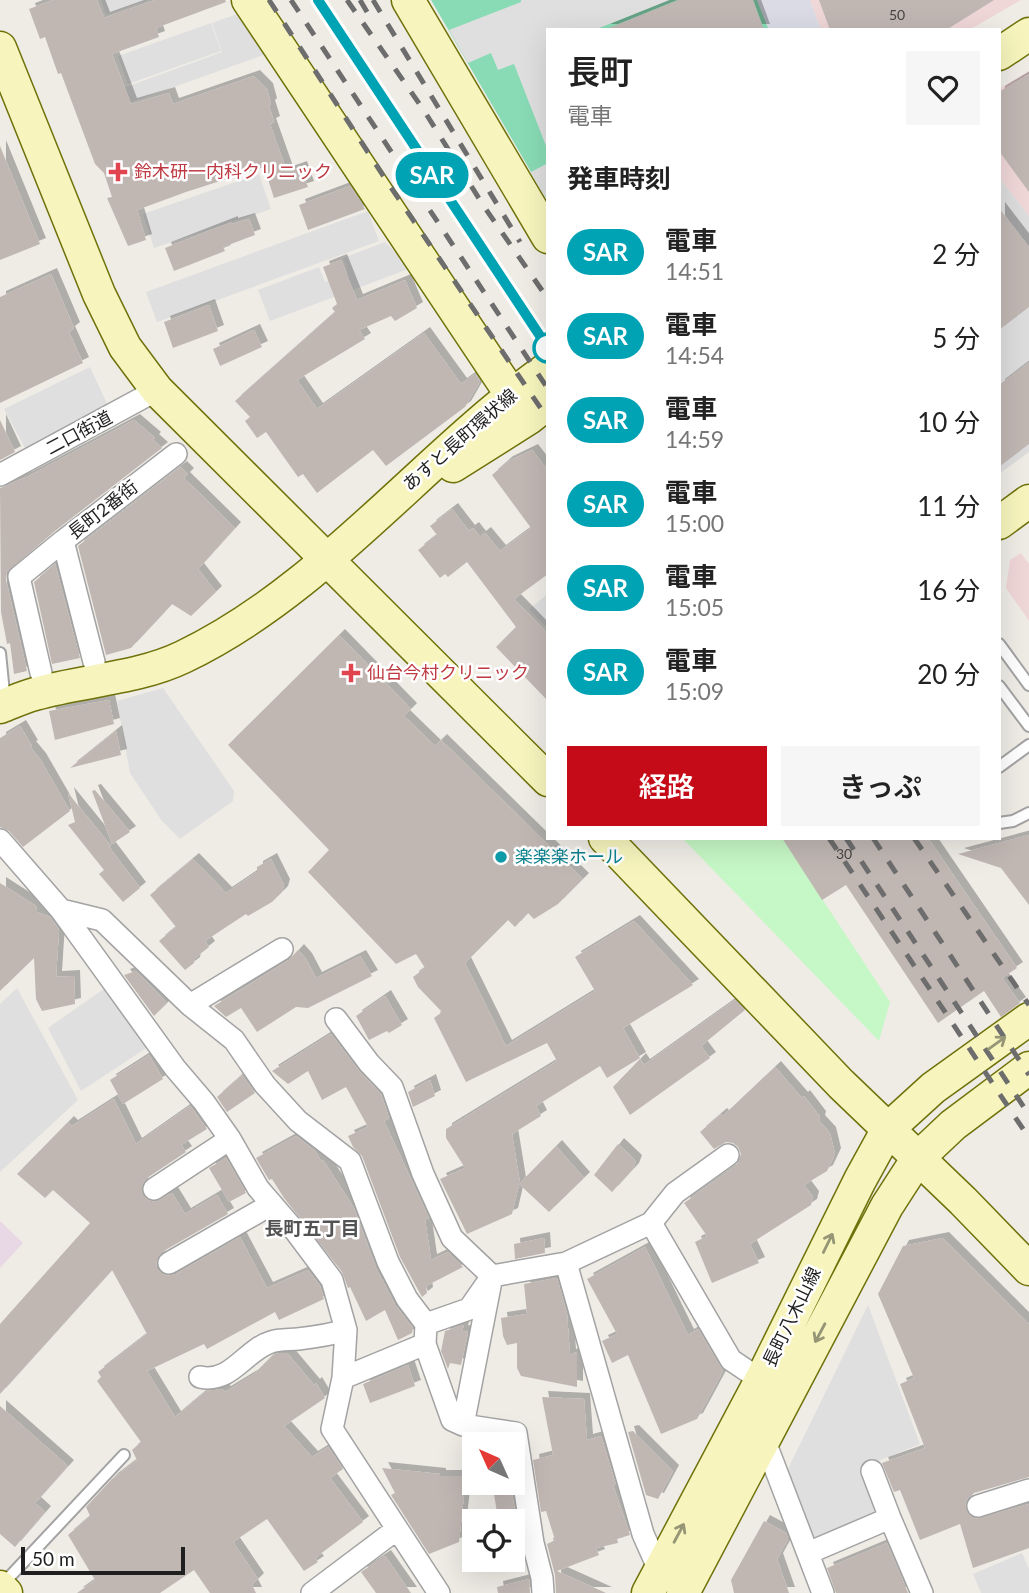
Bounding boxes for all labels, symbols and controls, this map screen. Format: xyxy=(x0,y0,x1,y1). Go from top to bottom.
house number: 50 xyxy=(889,6,905,23)
text: 長町 xyxy=(567,51,633,91)
button: heart xyxy=(906,51,980,125)
text: 電車 xyxy=(567,101,613,129)
line badge: SAR xyxy=(392,152,472,198)
place label: 鈴木研一内科クリニック xyxy=(134,160,332,182)
text: SAR xyxy=(410,160,454,189)
marker: 鈴木研一内科クリニック xyxy=(108,162,128,182)
text: 発車時刻 xyxy=(567,162,671,194)
text: 電車 xyxy=(665,224,717,256)
text: SAR xyxy=(583,237,628,266)
text: 2 分 xyxy=(932,238,980,270)
text: 14:51 xyxy=(665,257,724,285)
text: 電車 xyxy=(665,308,717,340)
text: SAR xyxy=(583,321,628,350)
text: 5 分 xyxy=(932,322,980,354)
unlabelled marker xyxy=(533,333,563,363)
text: 14:54 xyxy=(665,341,724,369)
street label: あすと長町環状線 xyxy=(398,384,521,495)
text: 電車 xyxy=(665,392,717,424)
text: SAR xyxy=(583,405,628,434)
street label: 二口街道 xyxy=(42,406,115,459)
text: 10 分 xyxy=(917,406,980,438)
text: 14:59 xyxy=(665,425,724,453)
street label: 長町2番街 xyxy=(63,475,142,543)
text: 電車 xyxy=(665,476,717,508)
text: SAR xyxy=(583,489,628,518)
text: 11 分 xyxy=(917,490,980,522)
text: 15:00 xyxy=(665,509,724,537)
text: 電車 xyxy=(665,560,717,592)
text: SAR xyxy=(583,573,628,602)
text: 16 分 xyxy=(917,574,980,606)
text: 15:05 xyxy=(665,593,724,621)
text: 電車 xyxy=(665,644,717,676)
text: SAR xyxy=(583,657,628,686)
text: 20 分 xyxy=(917,658,980,690)
place label: 仙台今村クリニック xyxy=(367,661,529,683)
marker: 仙台今村クリニック xyxy=(341,663,361,683)
text: 15:09 xyxy=(665,677,724,705)
button: 経路 xyxy=(567,746,767,826)
button: きっぷ xyxy=(781,746,980,826)
place label: 楽楽楽ホール xyxy=(515,845,623,867)
house number: 30 xyxy=(836,845,852,862)
marker: 楽楽楽ホール xyxy=(493,849,509,865)
one-way arrow xyxy=(987,1035,1006,1050)
district label: 長町五丁目 xyxy=(264,1216,360,1239)
one-way arrow xyxy=(822,1233,836,1254)
street label: 長町八木山線 xyxy=(758,1263,825,1370)
one-way arrow xyxy=(813,1322,826,1343)
north arrow xyxy=(462,1432,525,1494)
map controls xyxy=(462,1432,525,1572)
button: locate xyxy=(462,1509,525,1572)
one-way arrow xyxy=(673,1523,687,1543)
scale bar xyxy=(21,1544,186,1576)
text: 50 m xyxy=(32,1547,75,1570)

